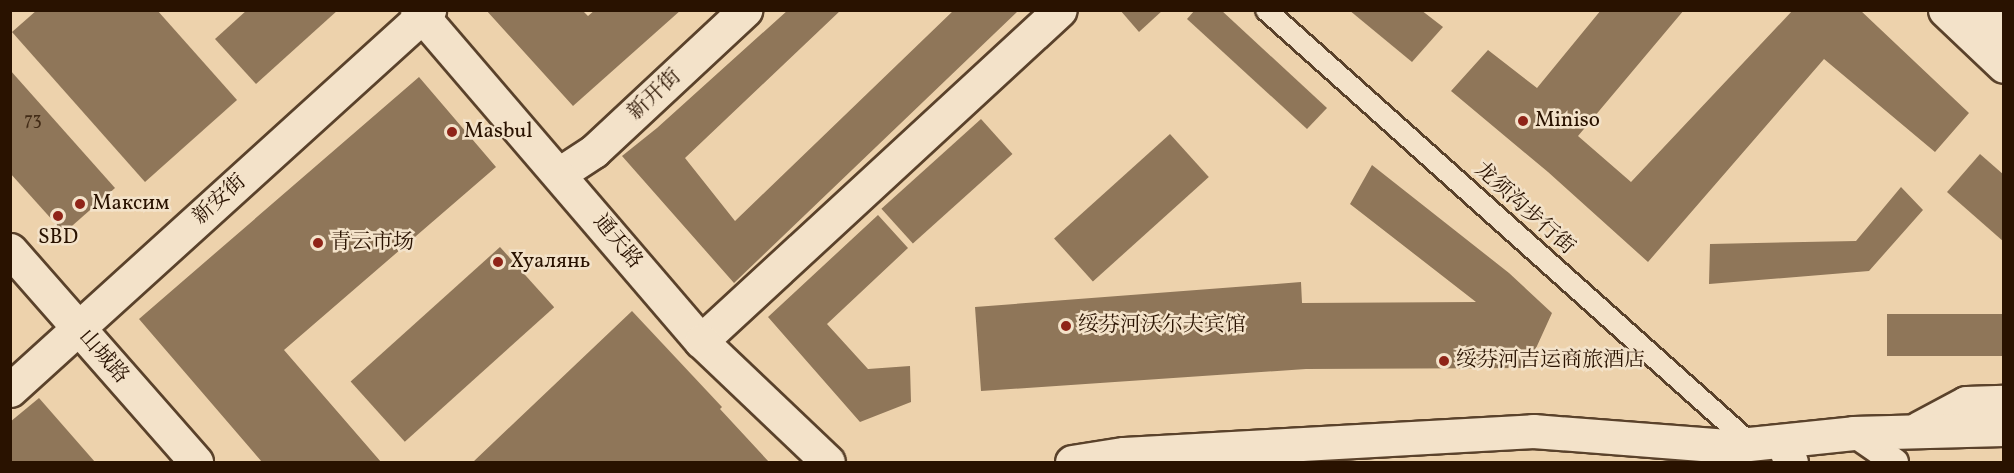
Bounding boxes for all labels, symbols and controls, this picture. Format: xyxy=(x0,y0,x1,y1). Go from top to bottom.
street label: 新开街 xyxy=(623,64,687,126)
place label: Miniso xyxy=(1535,108,1600,134)
house number: 73 xyxy=(24,110,42,132)
marker: Miniso xyxy=(1516,114,1530,128)
place label: Masbul xyxy=(464,119,533,145)
marker: Masbul xyxy=(445,125,459,139)
street label: 龙须沟步行街 xyxy=(1469,157,1579,261)
street label: 新安街 xyxy=(188,170,252,230)
place label: Максим xyxy=(92,191,169,217)
marker: Максим xyxy=(73,197,87,211)
marker: SBD xyxy=(51,209,65,223)
street label: 通天路 xyxy=(587,210,647,274)
place label: SBD xyxy=(38,225,78,251)
place label: 青云市场 xyxy=(330,230,414,256)
marker: 青云市场 xyxy=(311,236,325,250)
place label: Хуалянь xyxy=(510,249,590,275)
marker: Хуалянь xyxy=(491,255,505,269)
place label: 绥芬河沃尔夫宾馆 xyxy=(1078,313,1246,339)
marker: 绥芬河沃尔夫宾馆 xyxy=(1059,319,1073,333)
street label: 山城路 xyxy=(73,325,133,389)
place label: 绥芬河吉运商旅酒店 xyxy=(1456,348,1645,374)
marker: 绥芬河吉运商旅酒店 xyxy=(1437,354,1451,368)

